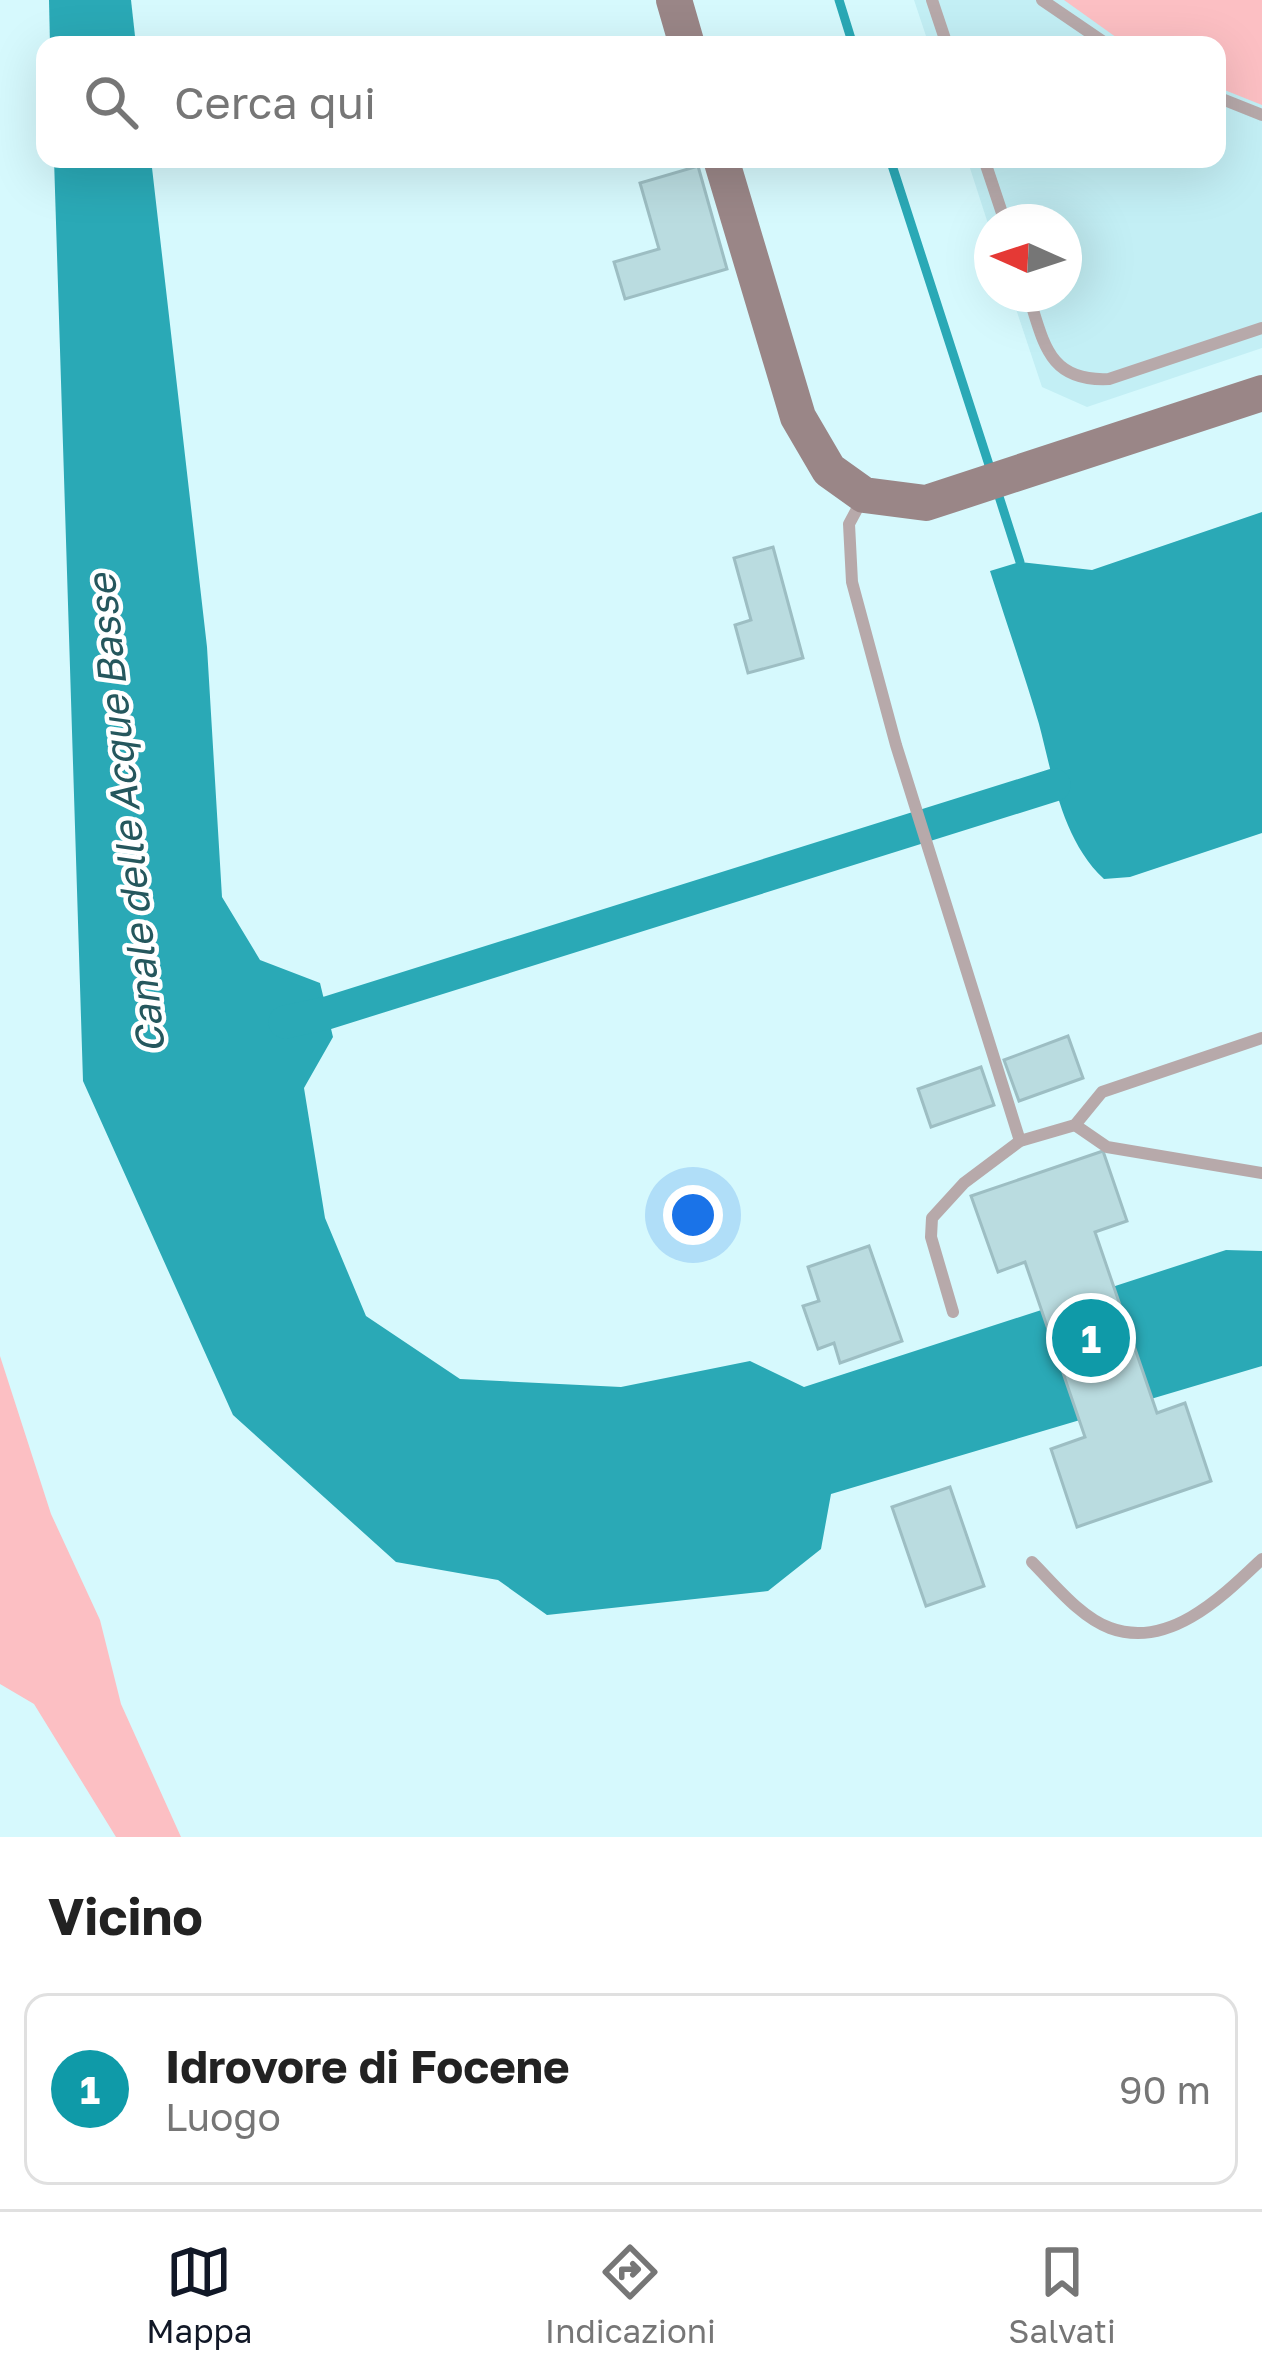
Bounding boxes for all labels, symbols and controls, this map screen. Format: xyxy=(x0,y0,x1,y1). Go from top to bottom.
search box xyxy=(36,36,1226,168)
icon: search xyxy=(78,69,144,135)
text: Cerca qui xyxy=(174,75,376,129)
north arrow xyxy=(974,204,1082,312)
water label: Canale delle Acque Basse xyxy=(77,570,174,1056)
your location xyxy=(663,1185,723,1245)
pin: 1 xyxy=(1052,1293,1130,1383)
text: Vicino xyxy=(48,1885,203,1946)
text: Idrovore di Focene xyxy=(165,2039,570,2093)
text: 1 xyxy=(80,2066,100,2113)
text: 90 m xyxy=(1119,2066,1211,2113)
text: Luogo xyxy=(165,2093,281,2140)
tab: Mappa xyxy=(146,2239,252,2350)
tab: Indicazioni xyxy=(545,2239,716,2350)
tab: Salvati xyxy=(1008,2239,1116,2350)

